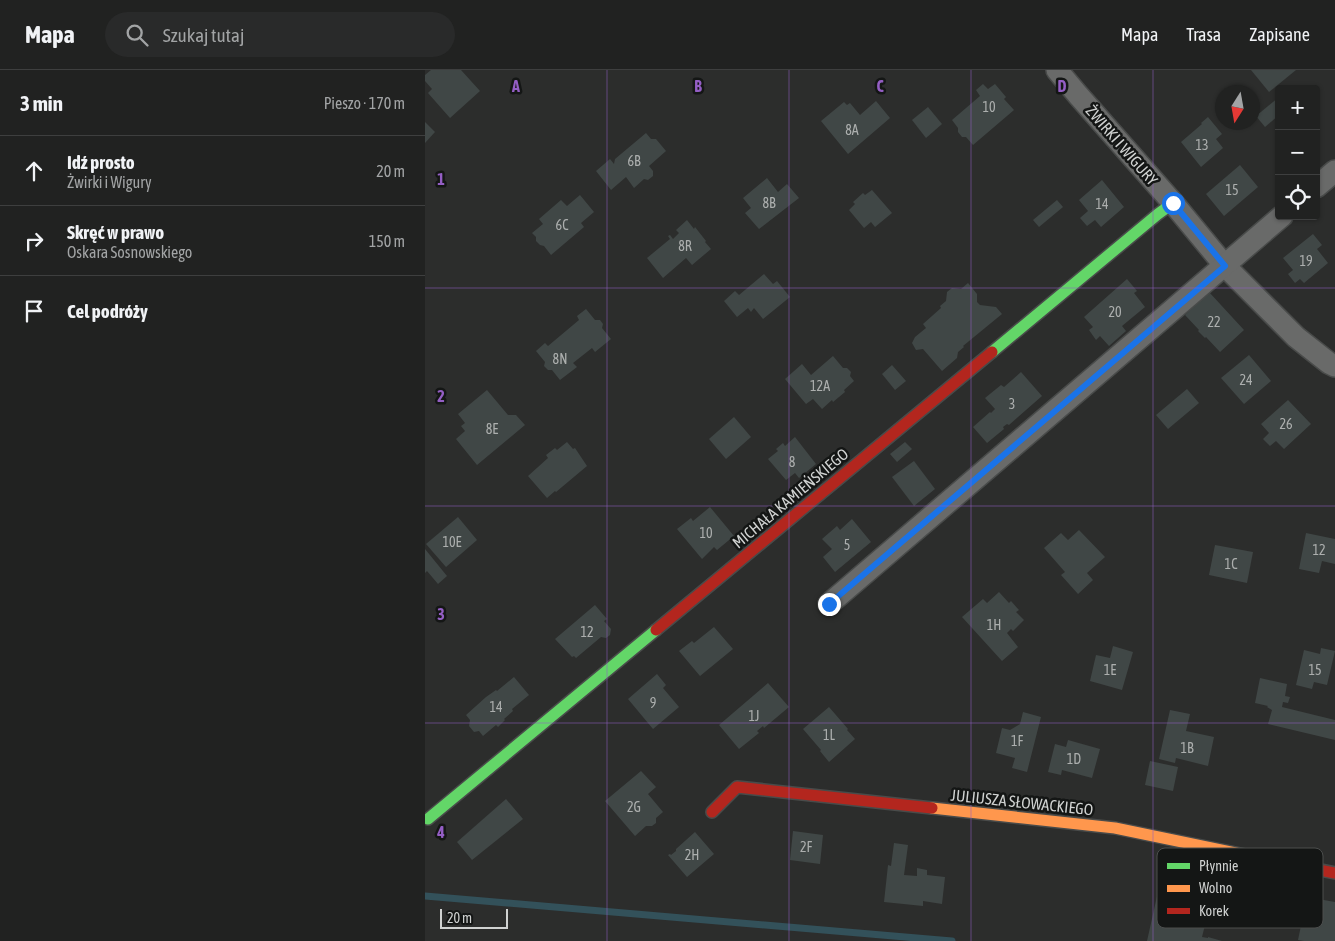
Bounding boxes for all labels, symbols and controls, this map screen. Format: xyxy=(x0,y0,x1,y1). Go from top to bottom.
search box xyxy=(105,12,455,57)
text: Mapa xyxy=(25,21,75,48)
icon: search xyxy=(123,21,151,49)
text: Szukaj tutaj xyxy=(163,24,244,46)
text: Mapa xyxy=(1121,24,1158,45)
text: Trasa xyxy=(1186,24,1221,45)
text: Zapisane xyxy=(1249,24,1310,45)
text: A xyxy=(511,77,520,95)
text: B xyxy=(694,77,702,95)
text: C xyxy=(876,77,884,95)
text: D xyxy=(1058,77,1067,95)
north arrow xyxy=(1215,85,1260,130)
map controls xyxy=(1275,85,1320,220)
button: + xyxy=(1275,85,1320,130)
text: 3 min xyxy=(20,91,63,115)
text: Pieszo · 170 m xyxy=(324,94,405,112)
house number: 10 xyxy=(982,99,996,115)
street label: ŻWIRKI I WIGURY xyxy=(1082,101,1162,189)
house number: 8A xyxy=(845,122,859,138)
button: − xyxy=(1275,130,1320,175)
house number: 13 xyxy=(1195,137,1209,153)
text: Idź prosto xyxy=(67,151,135,173)
house number: 6B xyxy=(627,153,641,169)
icon: ahead xyxy=(20,157,48,185)
text: 20 m xyxy=(376,162,405,180)
text: 1 xyxy=(437,170,445,188)
text: Żwirki i Wigury xyxy=(67,173,152,191)
button: locate xyxy=(1275,175,1320,220)
house number: 15 xyxy=(1225,182,1239,198)
route start xyxy=(1162,192,1185,215)
house number: 8B xyxy=(762,195,776,211)
house number: 14 xyxy=(1095,196,1109,212)
house number: 6C xyxy=(556,217,569,233)
text: Skręć w prawo xyxy=(67,221,164,243)
icon: right xyxy=(20,227,48,255)
text: 150 m xyxy=(369,232,405,250)
house number: 8R xyxy=(678,238,692,254)
text: Oskara Sosnowskiego xyxy=(67,243,192,261)
house number: 19 xyxy=(1299,253,1313,269)
icon: arrive xyxy=(20,297,48,325)
text: Cel podróży xyxy=(67,300,148,322)
house number: 20 xyxy=(1108,304,1122,320)
house number: 22 xyxy=(1207,314,1221,330)
house number: 8N xyxy=(553,351,567,367)
house number: 24 xyxy=(1239,372,1253,388)
house number: 12A xyxy=(810,378,830,394)
text: 2 xyxy=(437,387,445,405)
house number: 3 xyxy=(1009,396,1015,412)
house number: 26 xyxy=(1279,416,1293,432)
house number: 8E xyxy=(486,421,498,437)
street label: MICHAŁA KAMIEŃSKIEGO xyxy=(728,444,851,552)
house number: 8 xyxy=(789,454,796,470)
house number: 10 xyxy=(699,525,713,541)
house number: 10E xyxy=(442,534,462,550)
house number: 5 xyxy=(844,537,850,553)
house number: 12 xyxy=(1312,542,1326,558)
house number: 1C xyxy=(1225,556,1238,572)
route end xyxy=(818,593,841,616)
text: 3 xyxy=(437,605,445,623)
house number: 1H xyxy=(987,617,1001,633)
house number: 12 xyxy=(580,624,594,640)
house number: 1E xyxy=(1104,662,1116,678)
house number: 15 xyxy=(1308,662,1322,678)
house number: 9 xyxy=(650,695,656,711)
house number: 14 xyxy=(489,699,503,715)
house number: 1J xyxy=(748,708,760,724)
house number: 1L xyxy=(823,727,836,743)
house number: 1F xyxy=(1011,733,1023,749)
house number: 1B xyxy=(1180,740,1194,756)
house number: 1D xyxy=(1067,751,1081,767)
street label: JULIUSZA SŁOWACKIEGO xyxy=(950,786,1094,818)
house number: 2G xyxy=(627,799,641,815)
text: 4 xyxy=(436,823,445,841)
house number: 2F xyxy=(800,839,812,855)
house number: 2H xyxy=(685,847,699,863)
legend xyxy=(1157,848,1323,928)
text: Płynnie xyxy=(1199,858,1238,874)
text: Wolno xyxy=(1199,880,1232,896)
text: Korek xyxy=(1199,903,1229,919)
scale bar xyxy=(440,906,507,929)
text: 20 m xyxy=(447,910,472,926)

